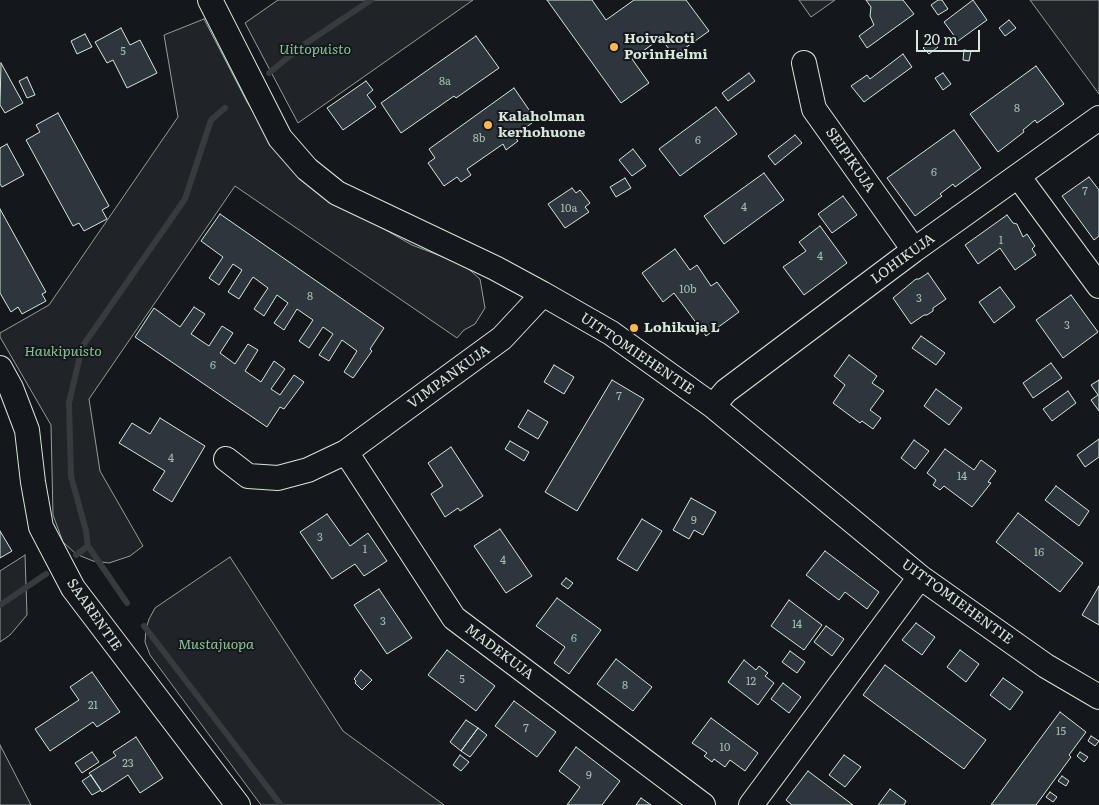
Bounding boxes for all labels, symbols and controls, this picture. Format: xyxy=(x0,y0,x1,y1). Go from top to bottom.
scale bar xyxy=(919,20,983,52)
text: 20 m xyxy=(924,27,958,50)
place label: Hoivakoti PorinHelmi xyxy=(624,31,708,64)
marker: Hoivakoti PorinHelmi xyxy=(608,41,620,53)
park label: Uittopuisto xyxy=(279,42,351,58)
house number: 5 xyxy=(120,45,126,59)
house number: 8a xyxy=(439,75,451,89)
house number: 8 xyxy=(1014,102,1020,116)
place label: Kalaholman kerhohuone xyxy=(498,109,585,142)
marker: Kalaholman kerhohuone xyxy=(482,119,494,131)
street label: SEIPIKUJA xyxy=(822,124,878,196)
house number: 8b xyxy=(473,132,485,146)
house number: 6 xyxy=(695,134,701,148)
house number: 6 xyxy=(931,166,937,180)
house number: 7 xyxy=(1082,185,1088,199)
house number: 4 xyxy=(741,201,747,215)
house number: 10a xyxy=(561,202,577,216)
street label: LOHIKUJA xyxy=(868,230,938,288)
house number: 1 xyxy=(999,234,1003,248)
house number: 4 xyxy=(817,250,823,264)
house number: 10b xyxy=(679,283,697,297)
house number: 8 xyxy=(307,290,313,304)
house number: 3 xyxy=(916,292,922,306)
street label: UITTOMIEHENTIE xyxy=(577,310,697,398)
house number: 3 xyxy=(1064,319,1070,333)
place label: Lohikuja L xyxy=(644,320,720,336)
marker: Lohikuja L xyxy=(628,322,640,334)
street label: VIMPANKUJA xyxy=(405,342,493,412)
park label: Haukipuisto xyxy=(24,344,102,360)
house number: 6 xyxy=(210,359,216,373)
house number: 7 xyxy=(616,390,622,404)
house number: 4 xyxy=(168,452,174,466)
house number: 14 xyxy=(957,470,967,484)
house number: 9 xyxy=(691,514,697,528)
house number: 3 xyxy=(317,531,323,545)
house number: 1 xyxy=(363,543,367,557)
house number: 16 xyxy=(1034,546,1044,560)
house number: 4 xyxy=(500,554,506,568)
street label: UITTOMIEHENTIE xyxy=(898,556,1016,648)
street label: SAARENTIE xyxy=(63,576,125,654)
house number: 3 xyxy=(380,615,386,629)
house number: 14 xyxy=(792,618,802,632)
street label: MADEKUJA xyxy=(461,621,537,683)
house number: 6 xyxy=(571,632,577,646)
park label: Mustajuopa xyxy=(178,637,254,653)
house number: 5 xyxy=(459,673,465,687)
house number: 12 xyxy=(746,675,756,689)
house number: 8 xyxy=(622,679,628,693)
house number: 21 xyxy=(88,699,98,713)
house number: 7 xyxy=(523,722,529,736)
house number: 15 xyxy=(1056,725,1066,739)
house number: 10 xyxy=(720,741,730,755)
house number: 23 xyxy=(122,757,134,771)
house number: 9 xyxy=(586,769,592,783)

